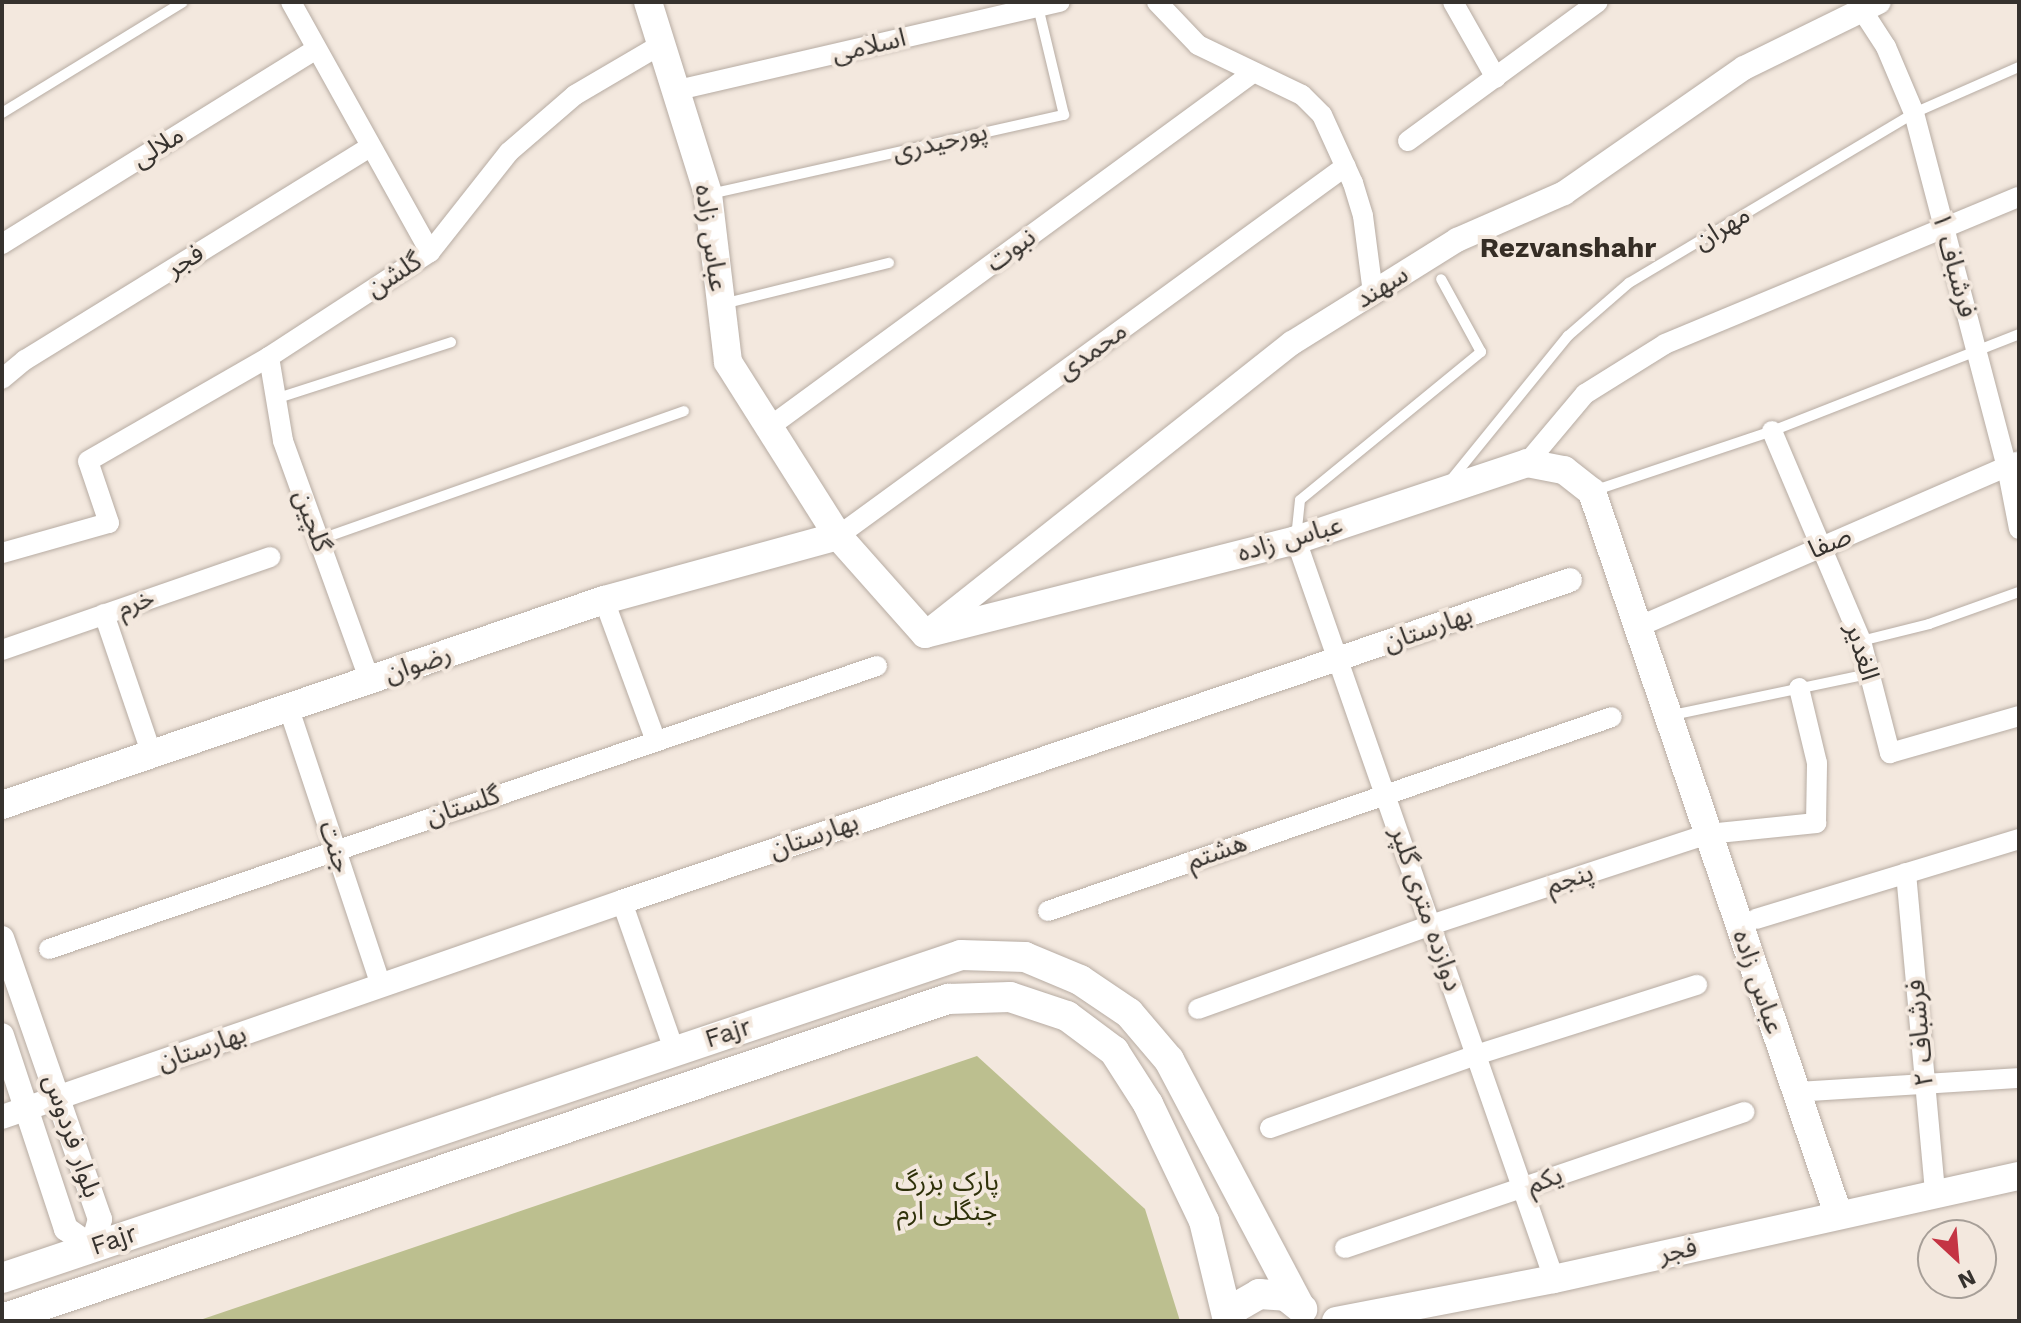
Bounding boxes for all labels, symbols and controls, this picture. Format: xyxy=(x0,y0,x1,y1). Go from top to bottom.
street label: اسلامی xyxy=(829,22,909,70)
street label: پورحیدری xyxy=(889,116,991,168)
street label: ملالی xyxy=(126,119,190,175)
street label: عباس زاده xyxy=(688,182,734,294)
street label: مهران xyxy=(1688,199,1756,257)
street label: فرشباف ۱ xyxy=(1925,209,1983,321)
street label: نبوت xyxy=(980,222,1042,278)
district label: Rezvanshahr xyxy=(1480,231,1656,265)
street label: فجر xyxy=(160,238,210,284)
street label: گلشن xyxy=(361,246,427,304)
street label: سهند xyxy=(1350,259,1414,315)
street label: محمدی xyxy=(1051,315,1133,387)
street label: گلچین xyxy=(286,486,338,556)
street label: عباس زاده xyxy=(1234,509,1346,569)
street label: صفا xyxy=(1804,520,1856,566)
street label: خرم xyxy=(113,582,159,624)
street label: بهارستان xyxy=(1379,599,1477,659)
street label: الغدیر xyxy=(1839,620,1885,684)
street label: رضوان xyxy=(381,638,455,690)
street label: گلستان xyxy=(422,779,504,833)
street label: بهارستان xyxy=(765,806,863,866)
street label: جنت xyxy=(312,817,358,877)
street label: دوازده متری گلپر xyxy=(1383,823,1469,995)
street label: هشتم xyxy=(1183,827,1251,877)
street label: پنجم xyxy=(1542,857,1598,901)
street label: عباس زاده xyxy=(1726,926,1790,1038)
street label: فرشباف ۲ xyxy=(1900,978,1940,1088)
street label: Fajr xyxy=(701,1011,755,1055)
street label: بهارستان xyxy=(153,1018,251,1078)
street label: بلوار فردوس xyxy=(36,1070,108,1202)
street label: یکم xyxy=(1523,1159,1567,1201)
park label: پارک بزرگ جنگلی ارم xyxy=(895,1166,999,1228)
street label: Fajr xyxy=(87,1218,141,1262)
north arrow xyxy=(1917,1219,1997,1299)
street label: فجر xyxy=(1656,1231,1700,1271)
text: N xyxy=(1954,1264,1980,1294)

